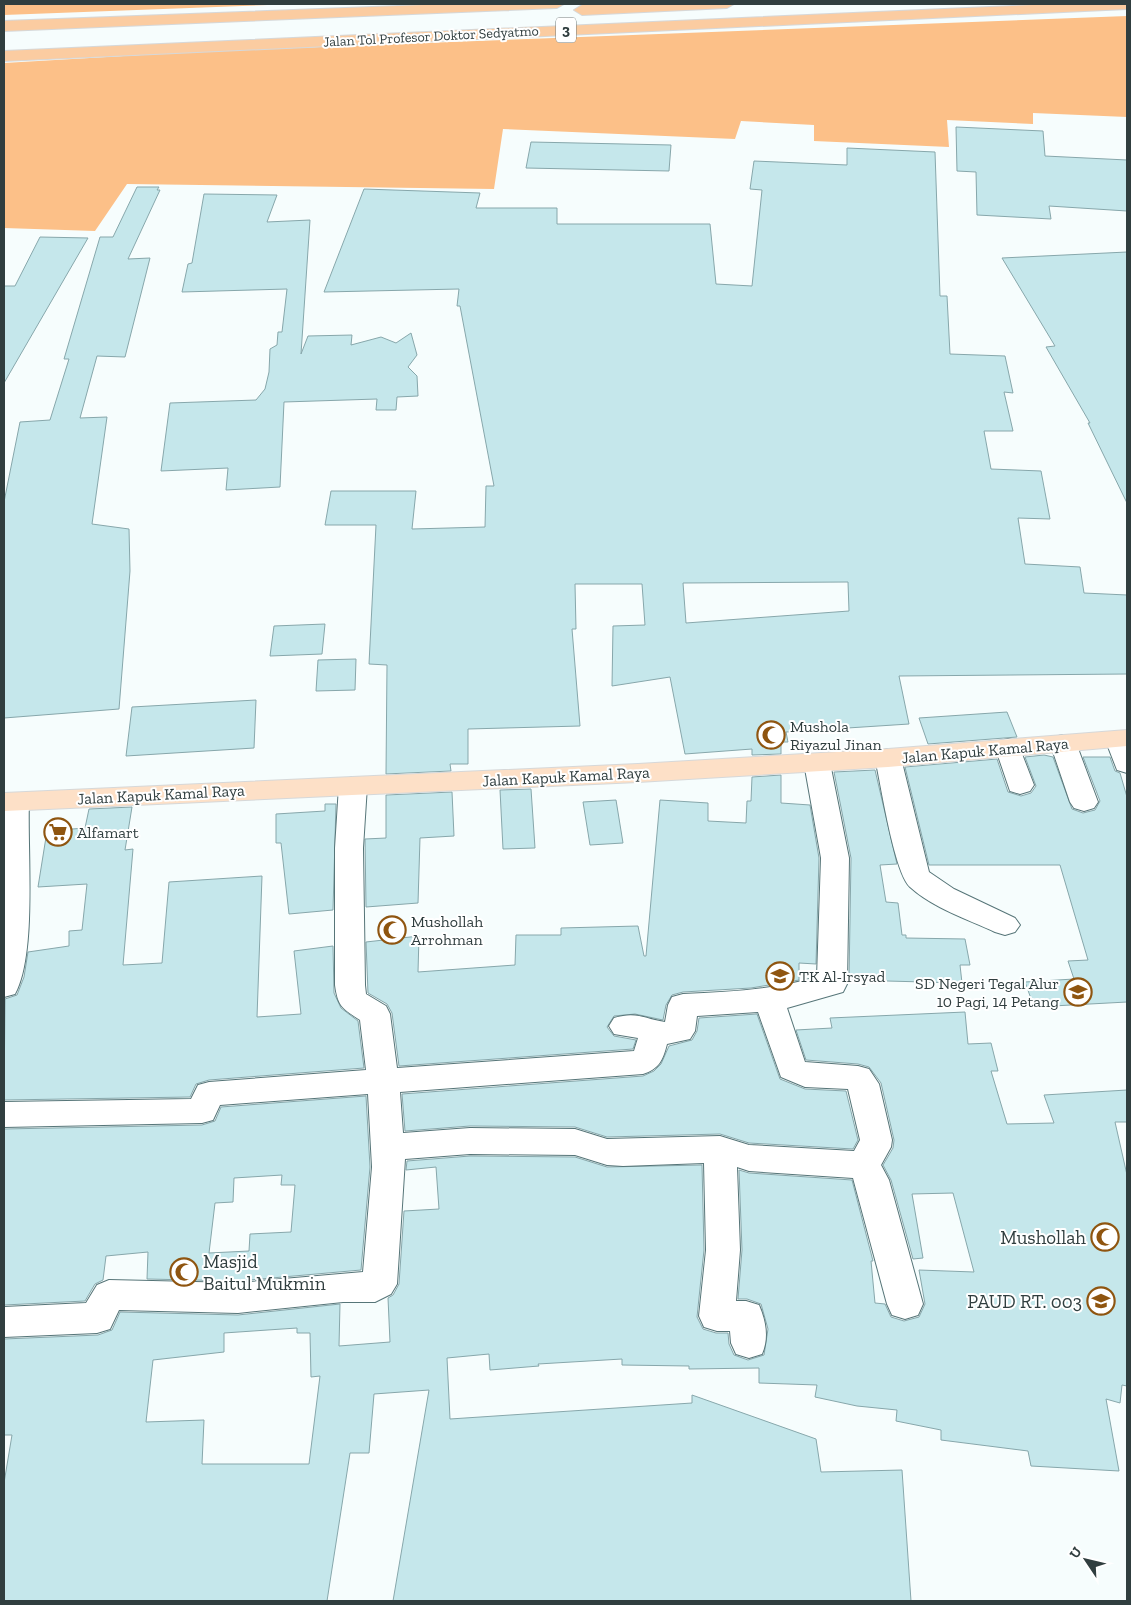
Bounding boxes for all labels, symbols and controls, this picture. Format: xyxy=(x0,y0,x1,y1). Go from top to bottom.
road number: 3 xyxy=(556,18,576,42)
street label: Jalan Tol Profesor Doktor Sedyatmo xyxy=(323,22,539,51)
place label: Mushola Riyazul Jinan xyxy=(790,717,882,754)
mosque icon: Mushola Riyazul Jinan xyxy=(756,720,786,750)
street label: Jalan Kapuk Kamal Raya xyxy=(901,734,1070,767)
street label: Jalan Kapuk Kamal Raya xyxy=(482,763,651,790)
street label: Jalan Kapuk Kamal Raya xyxy=(77,781,246,808)
supermarket icon: Alfamart xyxy=(43,817,73,847)
place label: Alfamart xyxy=(77,823,139,842)
place label: Mushollah Arrohman xyxy=(411,912,484,949)
mosque icon: Mushollah Arrohman xyxy=(377,915,407,945)
school or university icon: TK Al-Irsyad xyxy=(765,961,795,991)
place label: TK Al-Irsyad xyxy=(799,967,885,986)
place label: SD Negeri Tegal Alur 10 Pagi, 14 Petang xyxy=(915,974,1059,1011)
school or university icon: SD Negeri Tegal Alur 10 Pagi, 14 Petang xyxy=(1063,977,1093,1007)
mosque icon: Mushollah xyxy=(1090,1222,1120,1252)
place label: Mushollah xyxy=(1000,1226,1086,1249)
place label: Masjid Baitul Mukmin xyxy=(203,1250,326,1295)
mosque icon: Masjid Baitul Mukmin xyxy=(169,1257,199,1287)
school or university icon: PAUD RT. 003 xyxy=(1086,1286,1116,1316)
place label: PAUD RT. 003 xyxy=(967,1290,1082,1313)
north arrow xyxy=(1061,1535,1111,1585)
text: U xyxy=(1066,1544,1086,1562)

